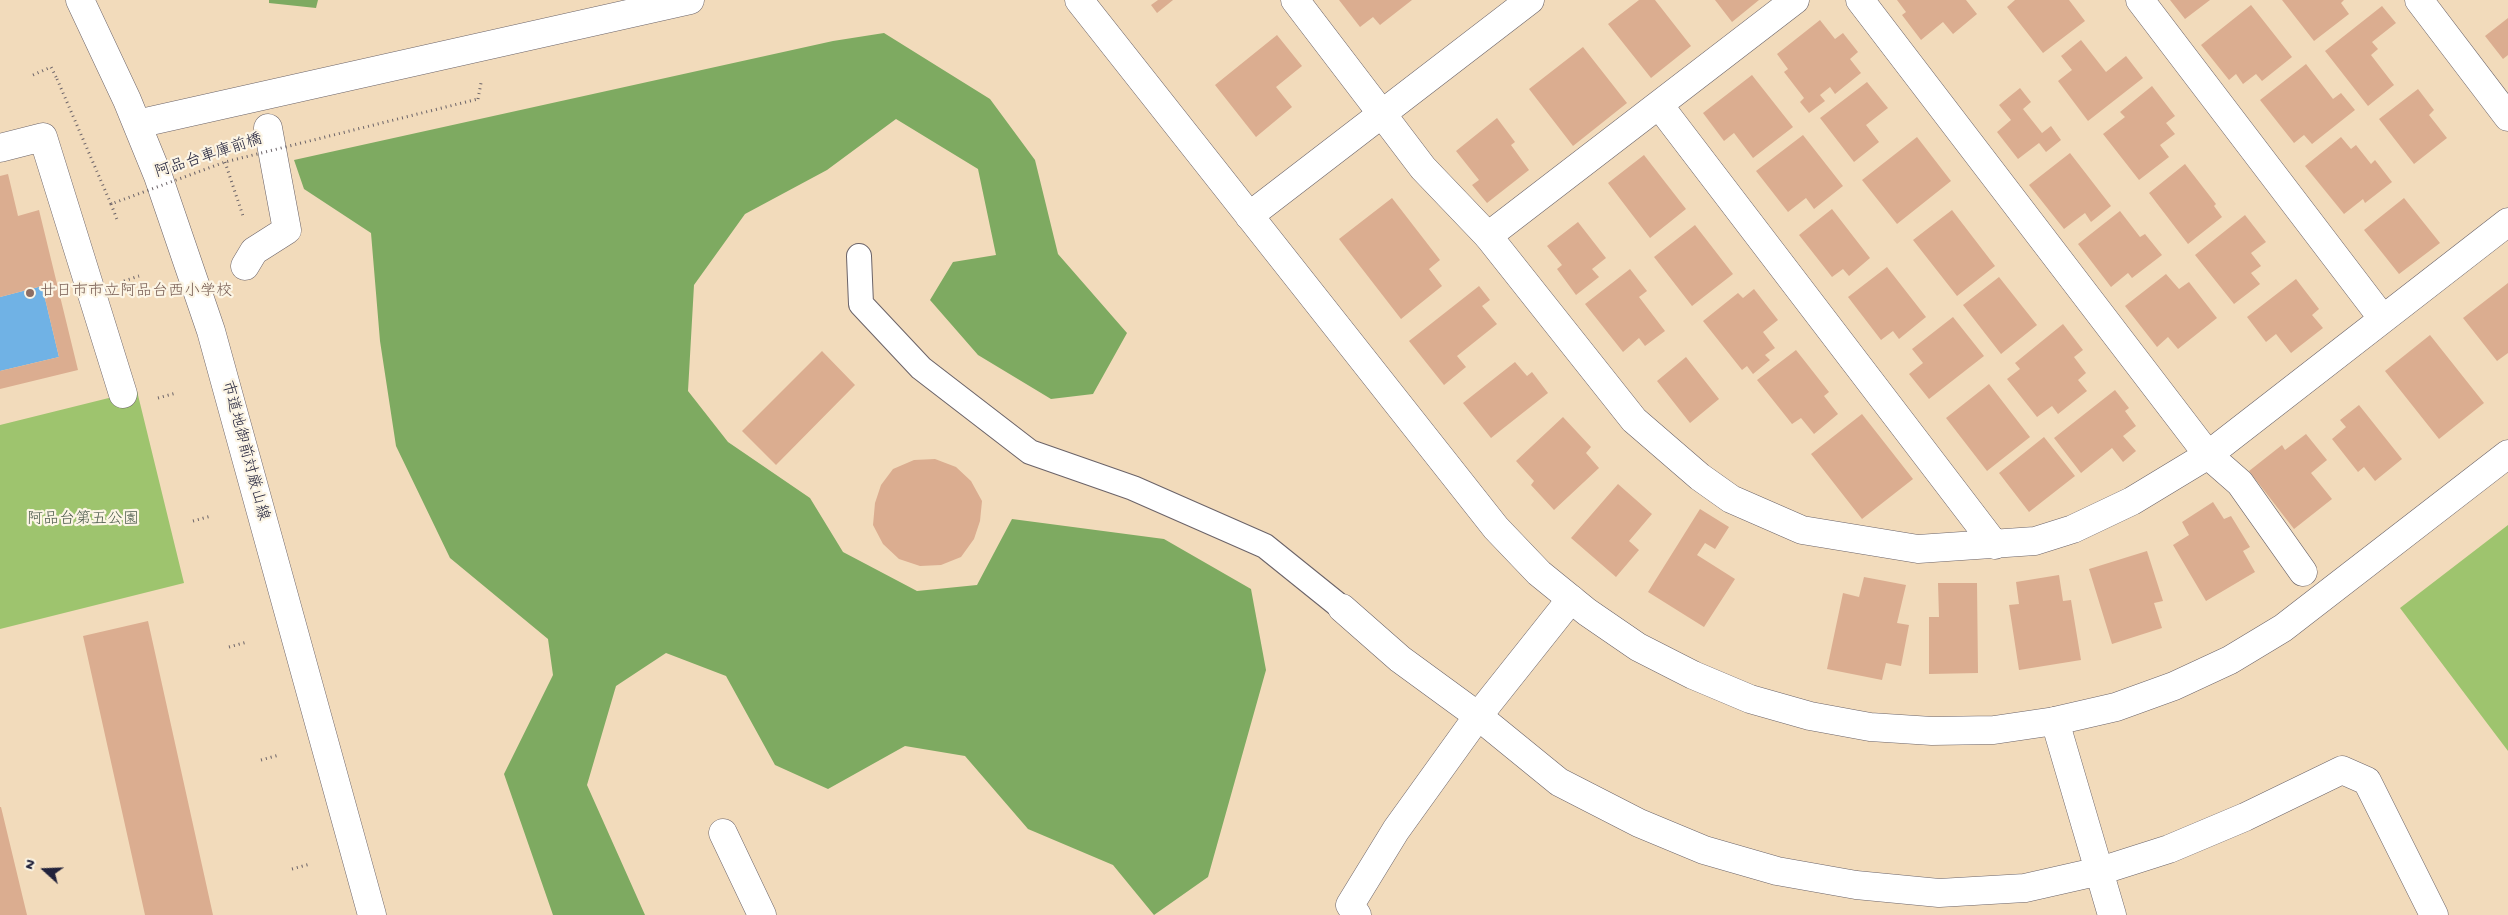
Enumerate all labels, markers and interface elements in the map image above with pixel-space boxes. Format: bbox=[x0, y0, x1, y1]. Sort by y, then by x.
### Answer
street label: 阿品台車庫前橋 bbox=[153, 131, 265, 183]
place label: 廿日市市立阿品台西小学校 bbox=[40, 283, 232, 303]
marker: 廿日市市立阿品台西小学校 bbox=[24, 287, 36, 299]
street label: 市道地御前対厳山線 bbox=[216, 379, 272, 523]
park label: 阿品台第五公園 bbox=[27, 511, 139, 531]
north arrow bbox=[20, 845, 70, 895]
text: N bbox=[21, 858, 40, 872]

